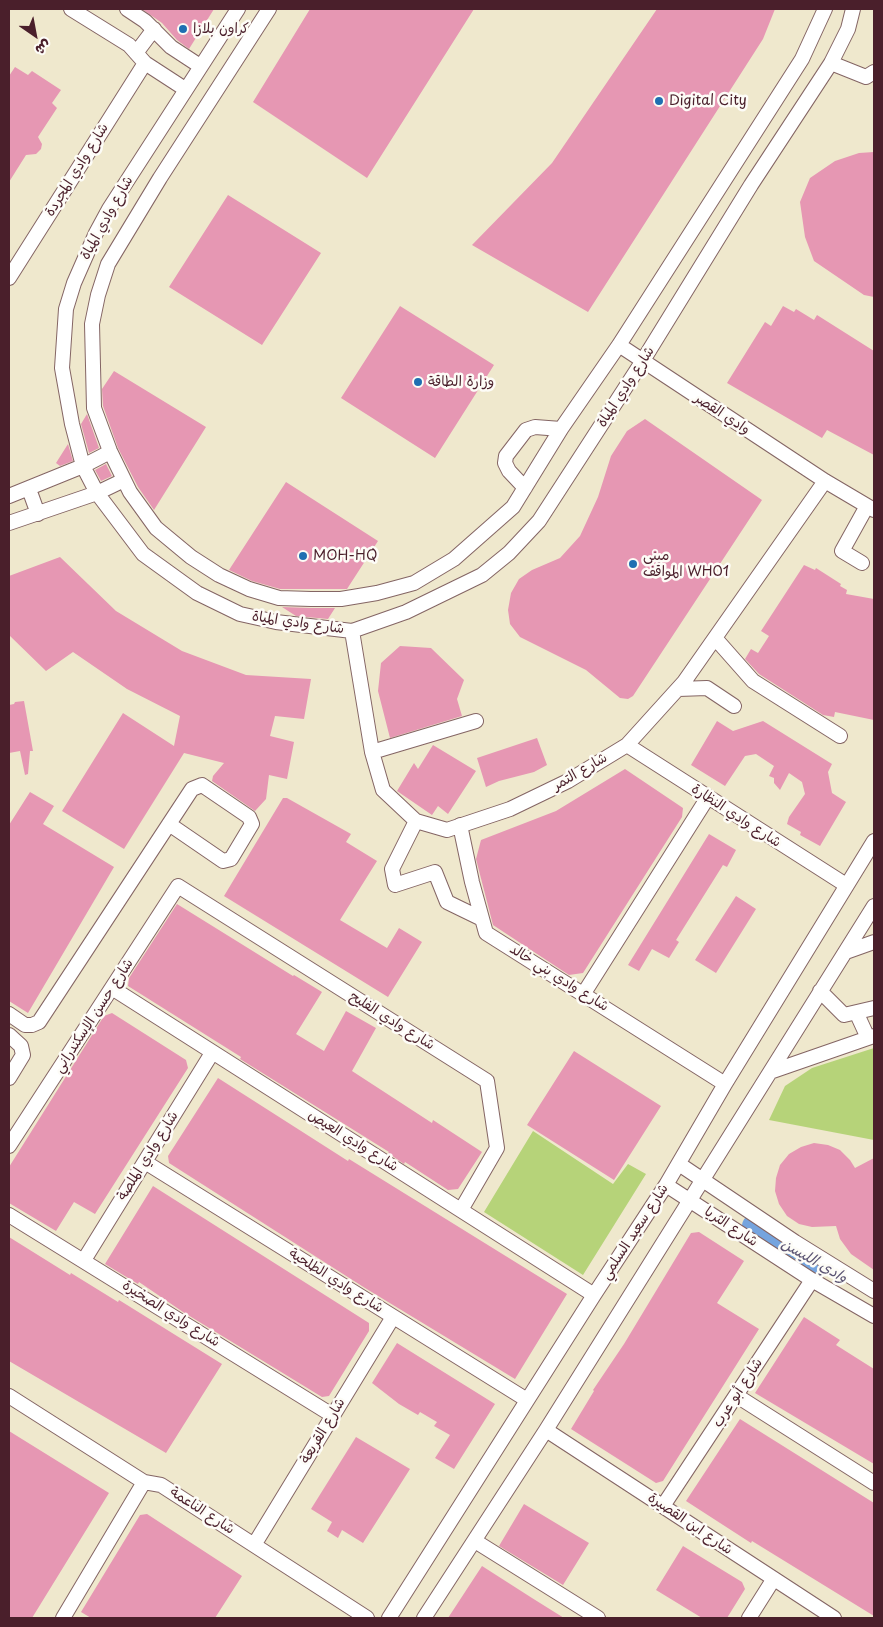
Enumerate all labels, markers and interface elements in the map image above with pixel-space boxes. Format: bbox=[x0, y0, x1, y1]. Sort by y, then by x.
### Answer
north arrow bbox=[10, 10, 60, 60]
place label: كراون بلازا bbox=[193, 21, 249, 37]
marker: كراون بلازا bbox=[177, 23, 189, 35]
text: ش bbox=[31, 35, 56, 61]
place label: Digital City bbox=[669, 93, 747, 109]
marker: Digital City bbox=[653, 95, 665, 107]
street label: شارع وادي المجردة bbox=[42, 120, 112, 220]
street label: شارع وادي المياة bbox=[77, 173, 137, 263]
street label: شارع وادي المياة bbox=[594, 343, 658, 431]
place label: وزارة الطاقة bbox=[428, 374, 494, 390]
marker: وزارة الطاقة bbox=[412, 376, 424, 388]
street label: وادي القصر bbox=[691, 390, 753, 438]
place label: MOH-HQ bbox=[313, 548, 377, 564]
place label: مبنى المواقف WH01 bbox=[643, 548, 729, 580]
marker: MOH-HQ bbox=[297, 550, 309, 562]
marker: مبنى المواقف WH01 bbox=[627, 558, 639, 570]
street label: شارع وادي المياة bbox=[251, 608, 345, 638]
street label: شارع التمر bbox=[550, 750, 610, 794]
street label: شارع وادي النظارة bbox=[688, 781, 784, 851]
street label: شارع وادي بني خالد bbox=[506, 941, 612, 1015]
street label: شارع حسن الإسكندراني bbox=[51, 956, 137, 1076]
street label: شارع وادي الفليح bbox=[346, 988, 438, 1054]
street label: شارع وادي العيص bbox=[305, 1106, 401, 1176]
street label: شارع وادي الملصة bbox=[114, 1108, 182, 1204]
street label: شارع سعيد السلمي bbox=[598, 1181, 672, 1283]
street label: شارع الثريا bbox=[701, 1204, 761, 1250]
water label: وادي الليسن bbox=[778, 1235, 850, 1287]
street label: شارع وادي الطلحية bbox=[286, 1245, 386, 1317]
street label: شارع وادي الصخيرة bbox=[119, 1277, 223, 1351]
street label: شارع أبو عرب bbox=[709, 1355, 767, 1431]
street label: شارع القريعة bbox=[297, 1395, 349, 1467]
street label: شارع الناعمة bbox=[166, 1484, 238, 1538]
street label: شارع ابن القصيرة bbox=[645, 1490, 735, 1558]

